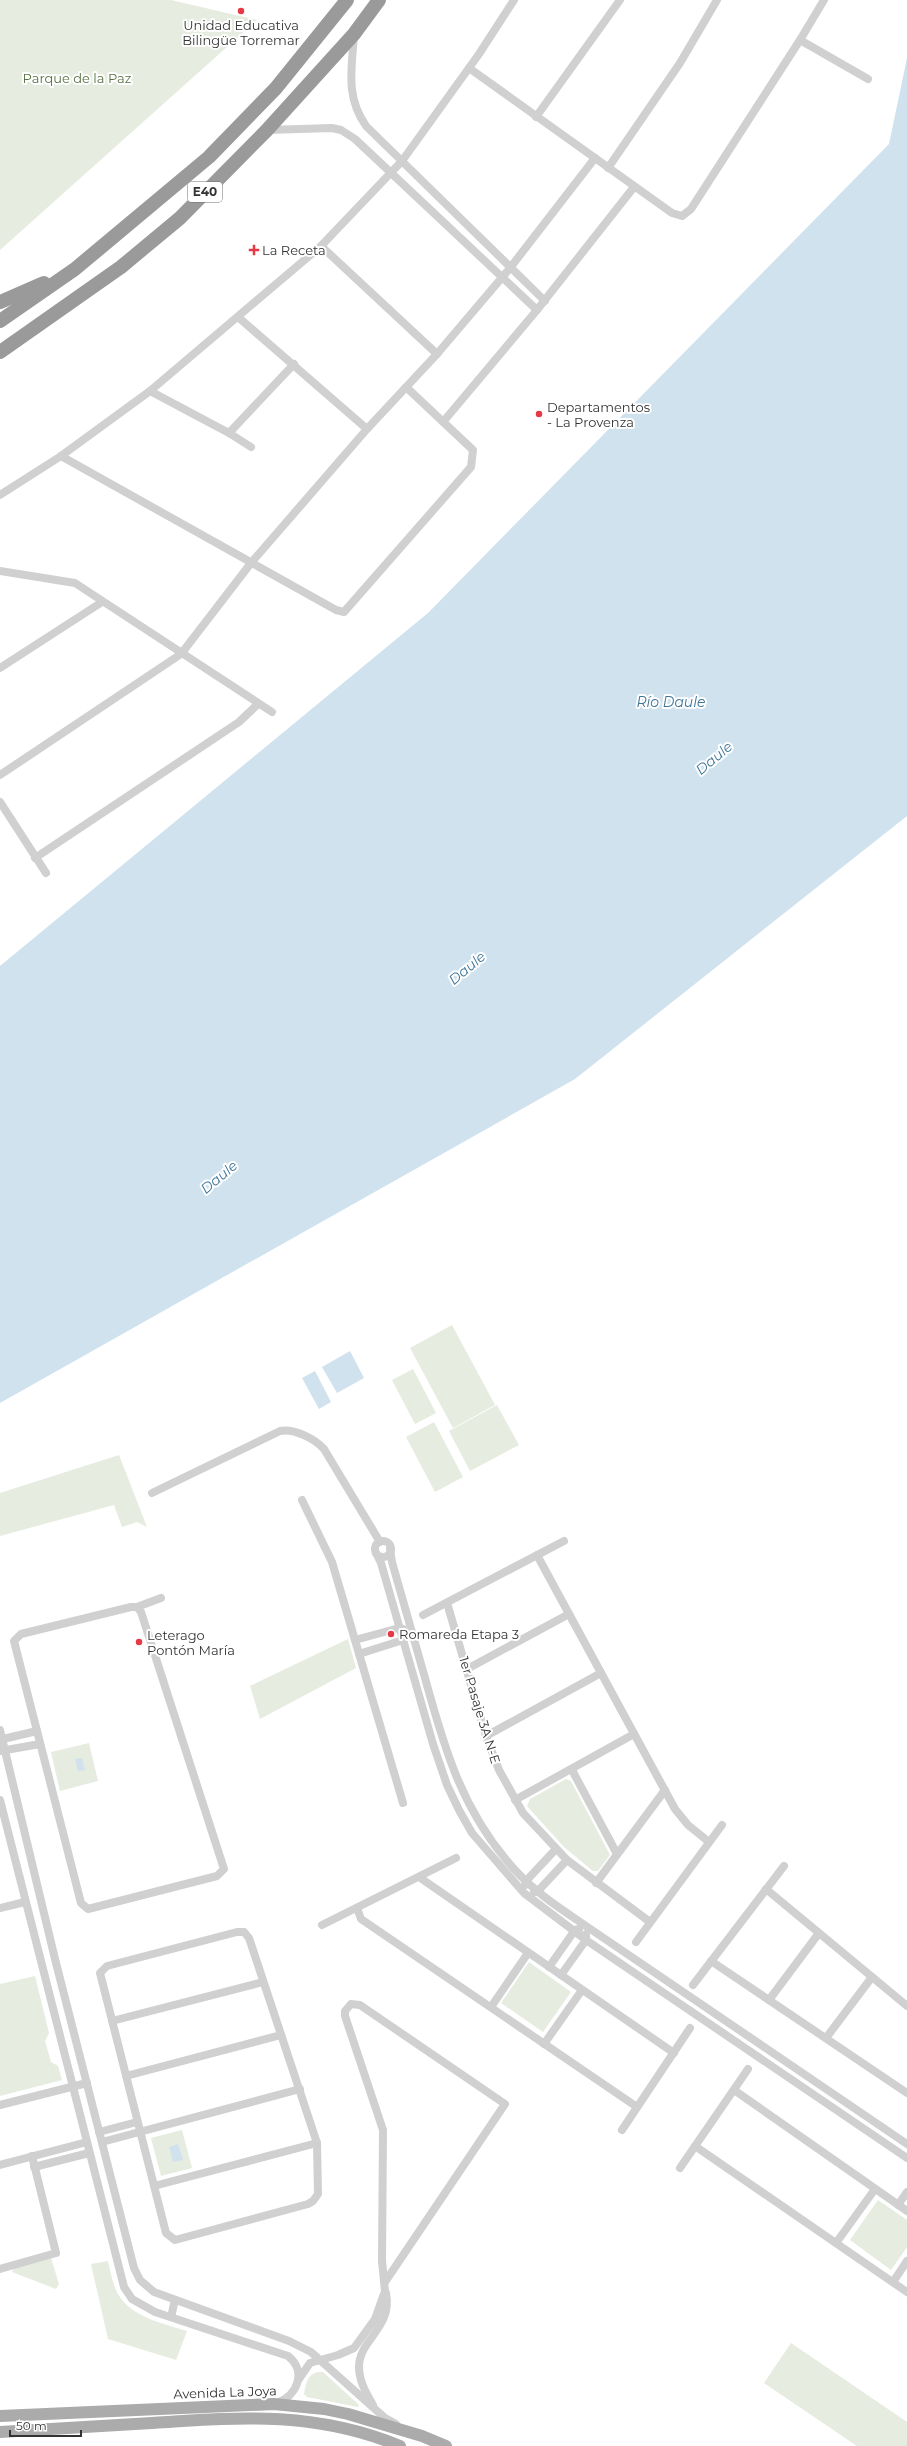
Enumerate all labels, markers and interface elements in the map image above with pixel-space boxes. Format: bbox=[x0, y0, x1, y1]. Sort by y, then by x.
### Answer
marker: Unidad Educativa Bilingüe Torremar bbox=[236, 6, 246, 16]
place label: Unidad Educativa Bilingüe Torremar bbox=[182, 17, 300, 48]
park label: Parque de la Paz bbox=[23, 70, 132, 86]
road number: E40 bbox=[188, 182, 222, 202]
place label: La Receta bbox=[262, 242, 326, 258]
marker: La Receta bbox=[249, 245, 259, 255]
place label: Departamentos - La Provenza bbox=[547, 399, 650, 430]
marker: Departamentos - La Provenza bbox=[534, 409, 544, 419]
water label: Río Daule bbox=[636, 693, 706, 711]
water label: Daule bbox=[692, 737, 736, 779]
water label: Daule bbox=[445, 947, 489, 989]
water label: Daule bbox=[197, 1156, 241, 1198]
place label: Romareda Etapa 3 bbox=[399, 1626, 519, 1642]
place label: Leterago Pontón María bbox=[147, 1627, 235, 1658]
marker: Romareda Etapa 3 bbox=[386, 1629, 396, 1639]
marker: Leterago Pontón María bbox=[134, 1637, 144, 1647]
street label: 1er Pasaje 3A N-E bbox=[456, 1655, 504, 1765]
street label: Avenida La Joya bbox=[173, 2382, 277, 2402]
scale bar bbox=[10, 2412, 81, 2438]
text: 50 m bbox=[16, 2418, 47, 2433]

